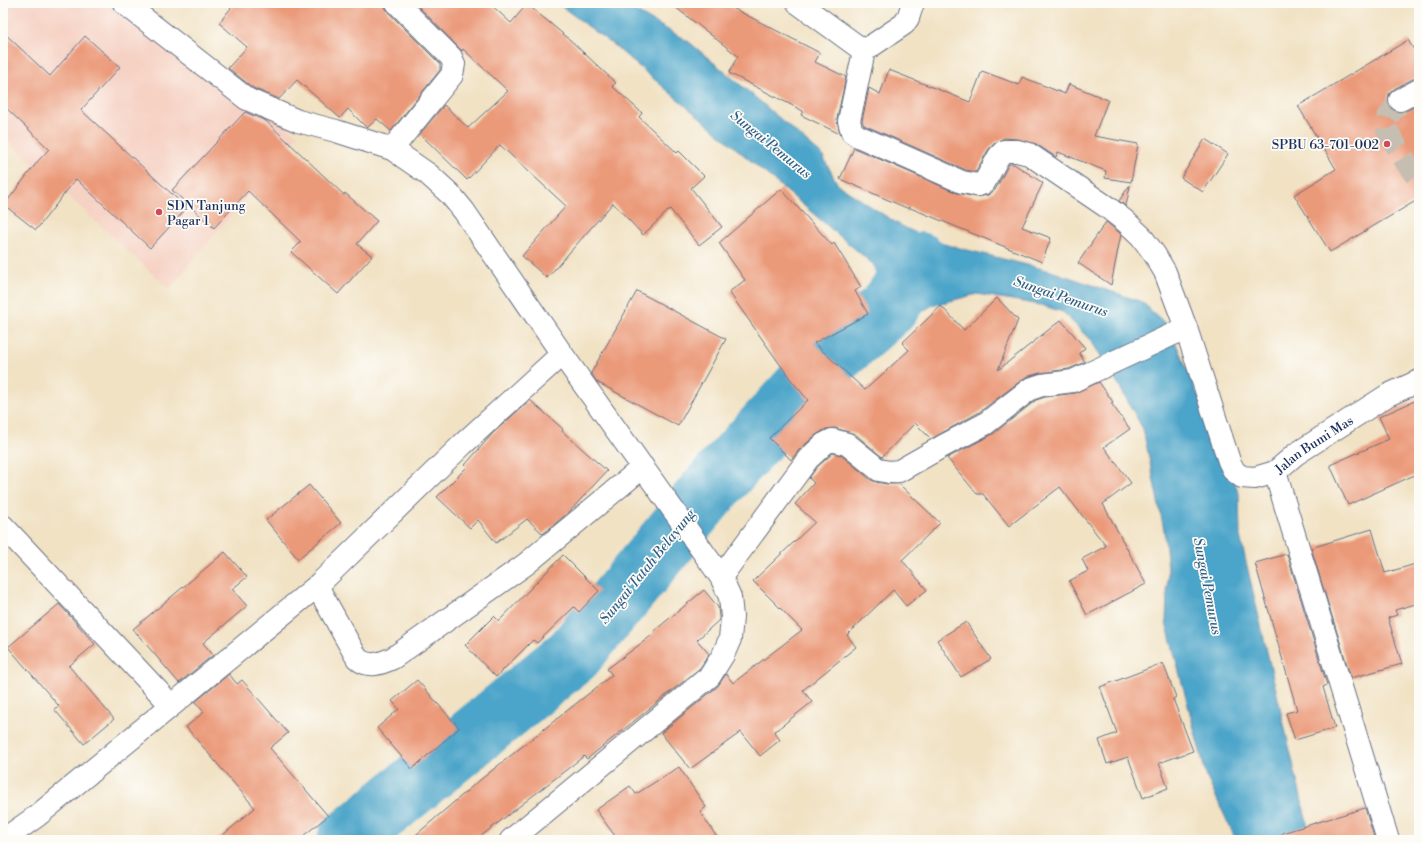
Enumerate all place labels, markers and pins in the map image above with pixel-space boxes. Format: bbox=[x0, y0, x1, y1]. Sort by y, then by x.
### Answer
place label: SPBU 63-701-002 bbox=[1272, 137, 1379, 153]
marker: SPBU 63-701-002 bbox=[1382, 139, 1392, 149]
place label: SDN Tanjung Pagar 1 bbox=[167, 198, 246, 229]
marker: SDN Tanjung Pagar 1 bbox=[154, 207, 164, 217]

